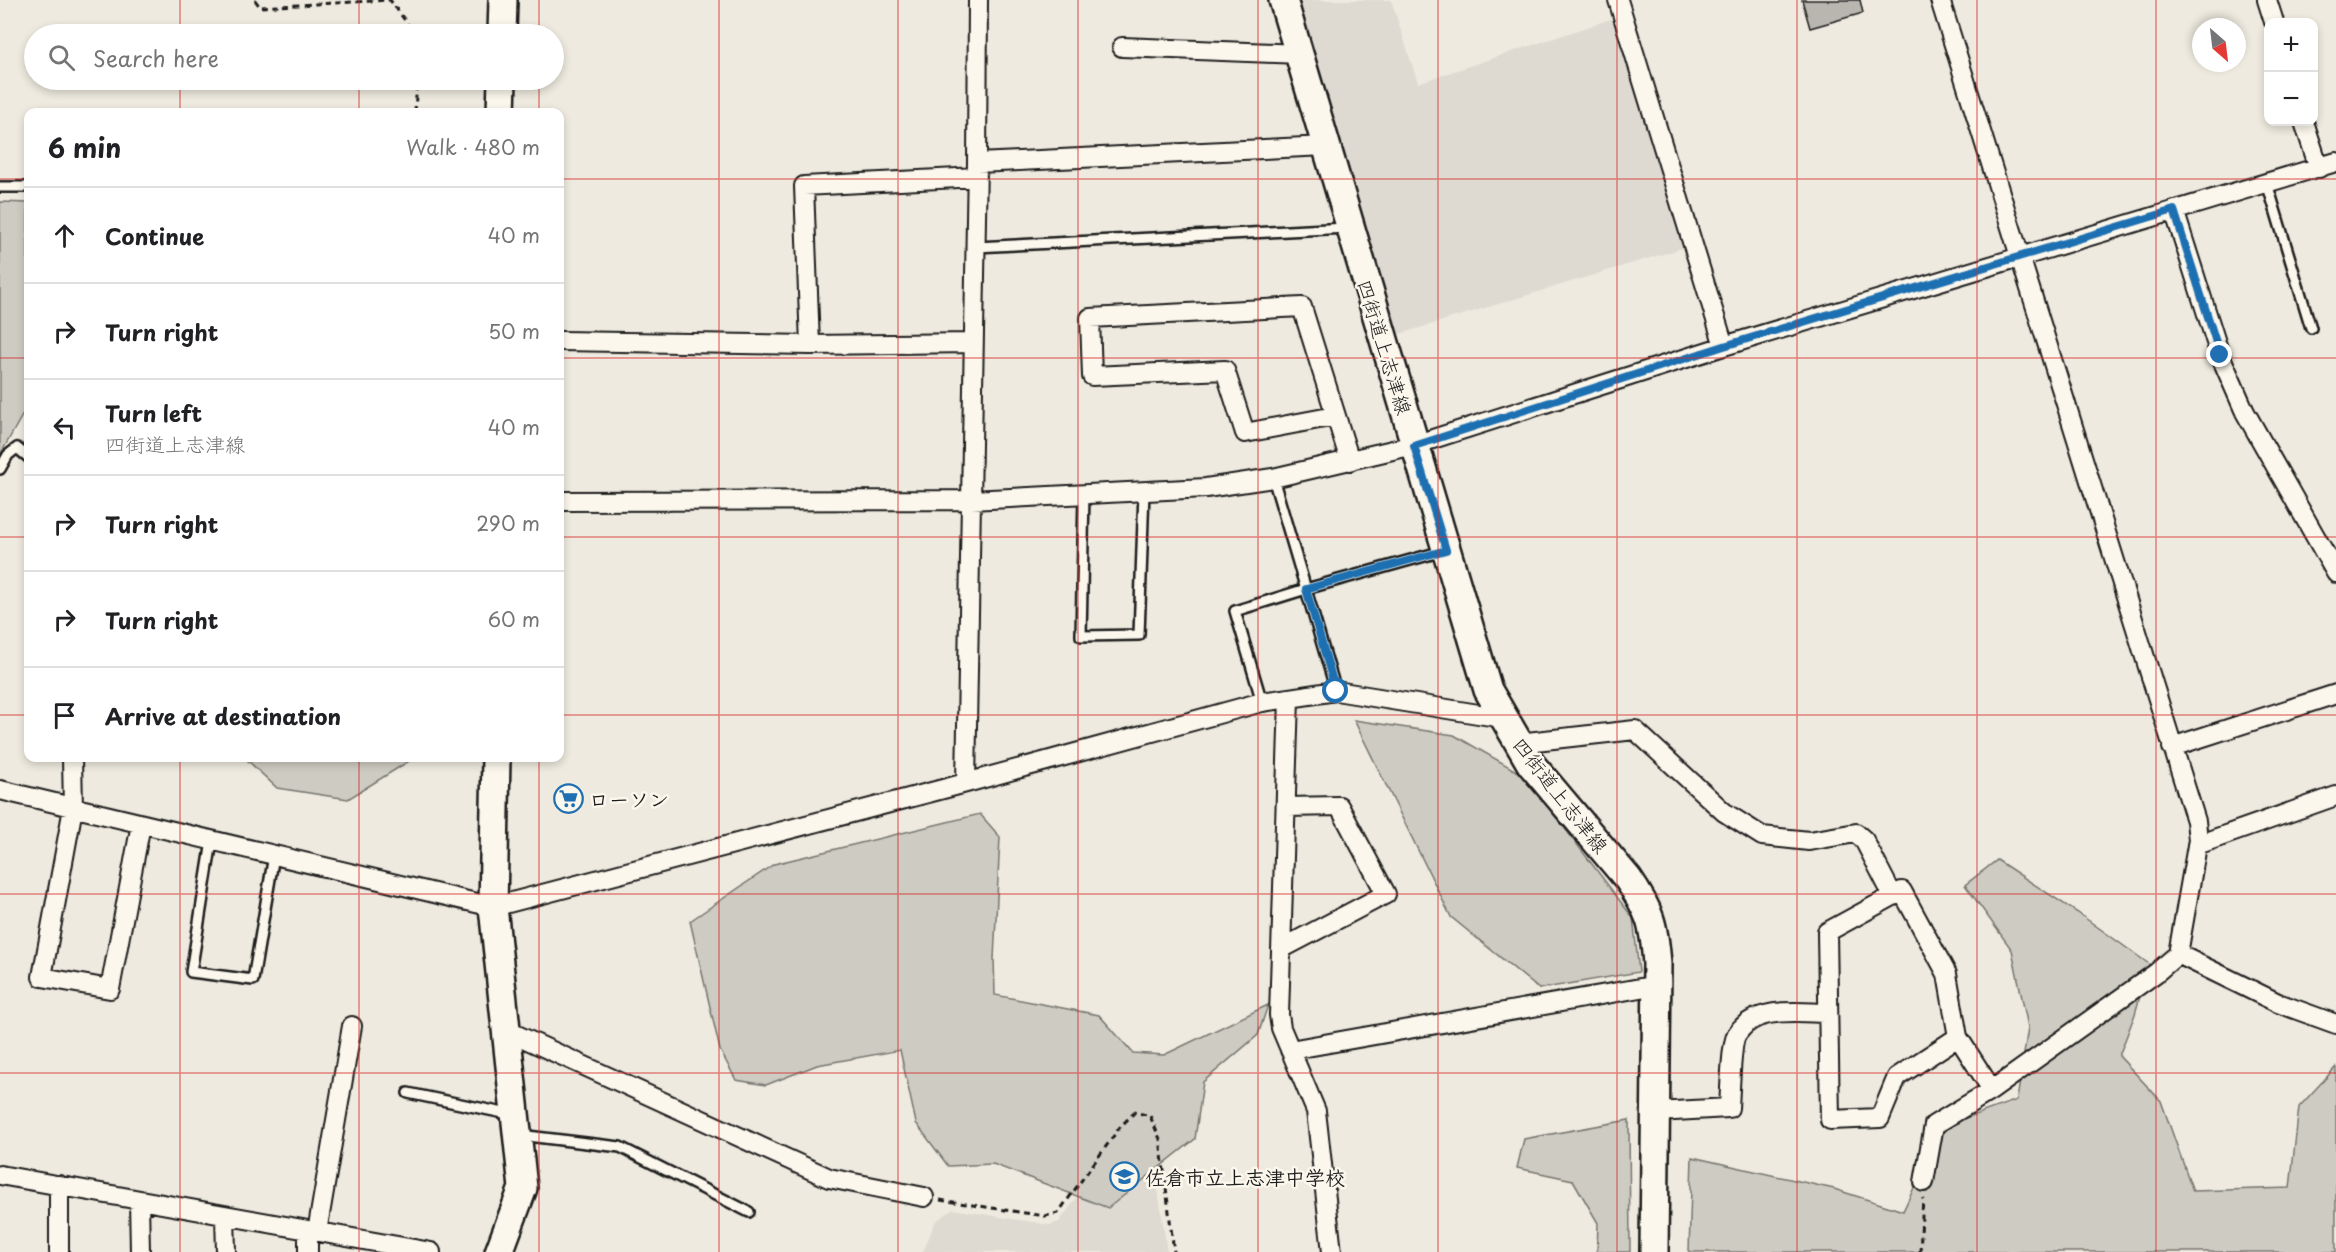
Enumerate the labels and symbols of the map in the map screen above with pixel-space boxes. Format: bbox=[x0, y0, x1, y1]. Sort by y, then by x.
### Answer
north arrow bbox=[2192, 18, 2246, 72]
street label: 四街道上志津線 bbox=[1350, 276, 1420, 418]
route end bbox=[2206, 341, 2232, 367]
route start bbox=[1322, 677, 1348, 703]
street label: 四街道上志津線 bbox=[1506, 731, 1616, 859]
supermarket icon: ローソン bbox=[552, 783, 584, 815]
place label: ローソン bbox=[589, 784, 669, 814]
school or university icon: 佐倉市立上志津中学校 bbox=[1108, 1161, 1140, 1193]
place label: 佐倉市立上志津中学校 bbox=[1145, 1162, 1345, 1192]

